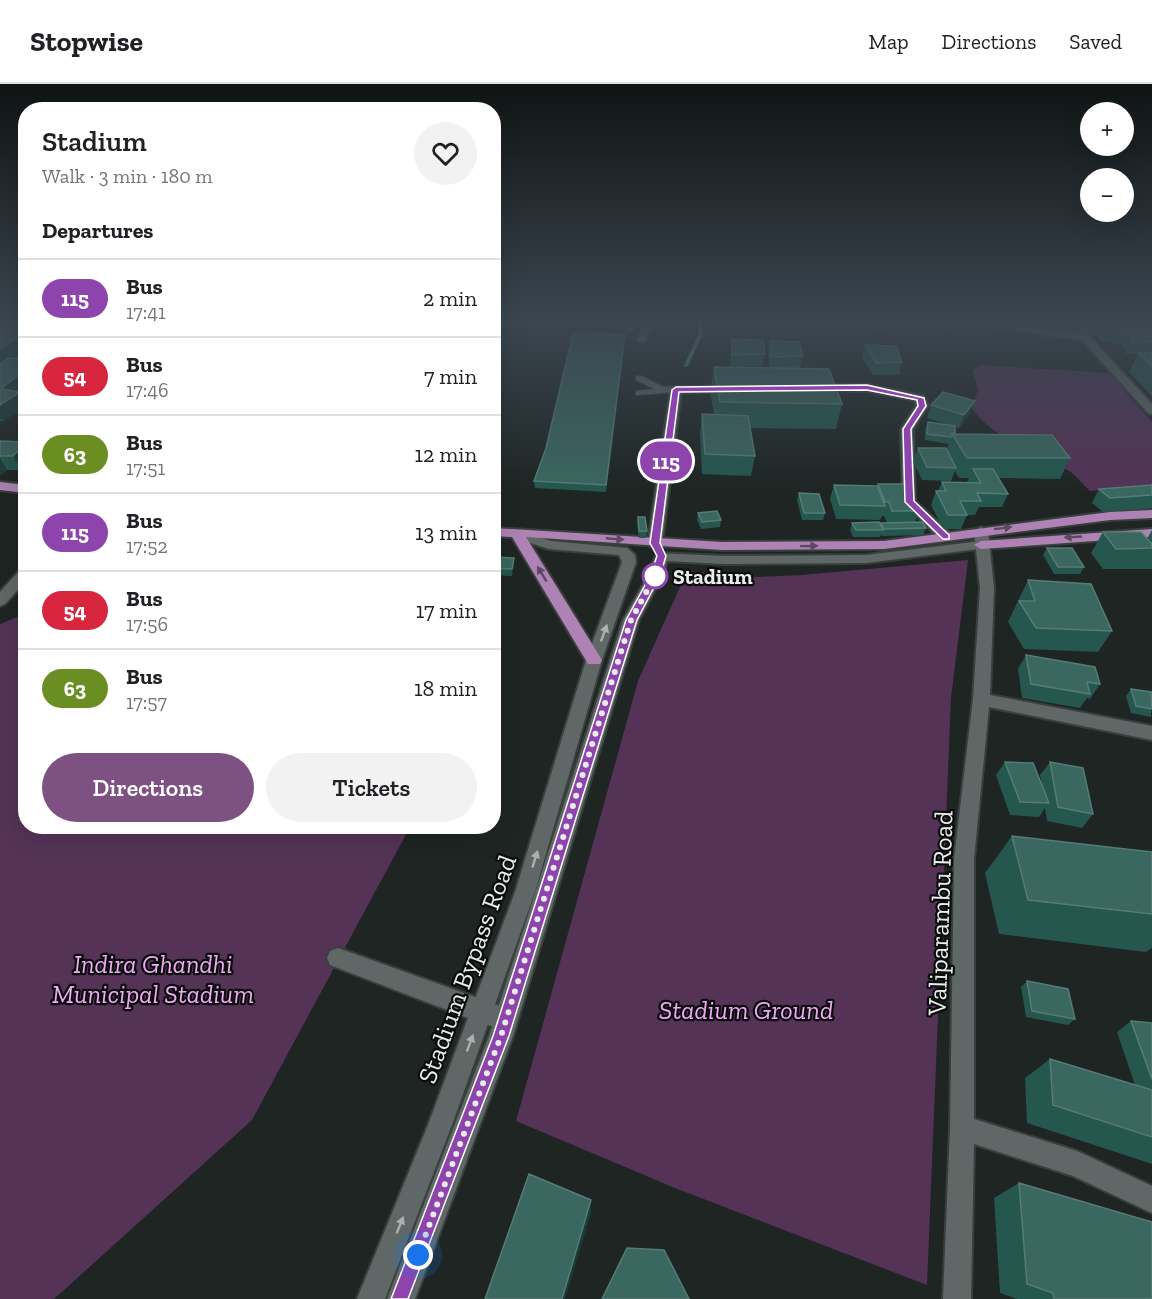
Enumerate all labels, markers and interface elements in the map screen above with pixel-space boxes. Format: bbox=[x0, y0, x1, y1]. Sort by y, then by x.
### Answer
text: Stopwise bbox=[30, 25, 143, 58]
text: Map bbox=[869, 29, 909, 54]
text: Directions bbox=[942, 29, 1036, 54]
text: Saved bbox=[1069, 29, 1122, 54]
map controls bbox=[1080, 102, 1134, 222]
button: + bbox=[1080, 102, 1134, 156]
button: heart bbox=[414, 122, 477, 185]
text: Stadium bbox=[42, 125, 147, 158]
text: Walk · 3 min · 180 m bbox=[42, 164, 213, 188]
button: − bbox=[1080, 168, 1134, 222]
text: Departures bbox=[42, 217, 153, 244]
text: Bus bbox=[126, 273, 163, 300]
text: 2 min bbox=[423, 285, 477, 312]
text: 115 bbox=[61, 286, 89, 311]
text: 17:41 bbox=[126, 300, 166, 324]
text: Bus bbox=[126, 351, 163, 378]
text: 7 min bbox=[424, 363, 477, 390]
text: 54 bbox=[64, 364, 86, 389]
text: 17:46 bbox=[126, 378, 169, 402]
text: Bus bbox=[126, 429, 163, 456]
text: 12 min bbox=[414, 441, 477, 468]
text: 63 bbox=[64, 442, 86, 467]
line badge: 115 bbox=[632, 442, 700, 481]
text: 115 bbox=[652, 449, 680, 474]
text: 17:51 bbox=[126, 456, 165, 480]
text: Bus bbox=[126, 507, 163, 534]
text: 13 min bbox=[415, 519, 477, 546]
text: 115 bbox=[61, 520, 89, 545]
one-way arrow bbox=[994, 523, 1013, 533]
one-way arrow bbox=[1063, 532, 1082, 541]
text: 17:52 bbox=[126, 534, 168, 558]
one-way arrow bbox=[605, 534, 624, 543]
one-way arrow bbox=[800, 541, 819, 551]
marker: Stadium bbox=[642, 563, 668, 589]
place label: Stadium bbox=[673, 564, 753, 589]
one-way arrow bbox=[536, 566, 547, 582]
text: Bus bbox=[126, 585, 163, 612]
text: 17 min bbox=[416, 597, 477, 624]
text: 54 bbox=[64, 598, 86, 623]
text: 17:56 bbox=[126, 612, 168, 636]
one-way arrow bbox=[600, 623, 610, 641]
text: Bus bbox=[126, 663, 163, 690]
text: 18 min bbox=[414, 675, 477, 702]
text: 63 bbox=[64, 676, 86, 701]
text: 17:57 bbox=[126, 690, 167, 714]
button: Directions bbox=[42, 753, 254, 822]
button: Tickets bbox=[266, 753, 477, 822]
street label: Valiparambu Road bbox=[920, 810, 960, 1017]
street label: Stadium Bypass Road bbox=[411, 850, 523, 1088]
one-way arrow bbox=[531, 850, 540, 868]
park label: Indira Ghandhi Municipal Stadium bbox=[52, 948, 254, 1010]
park label: Stadium Ground bbox=[659, 994, 833, 1026]
one-way arrow bbox=[466, 1034, 475, 1052]
one-way arrow bbox=[396, 1216, 405, 1234]
your location bbox=[403, 1240, 433, 1270]

